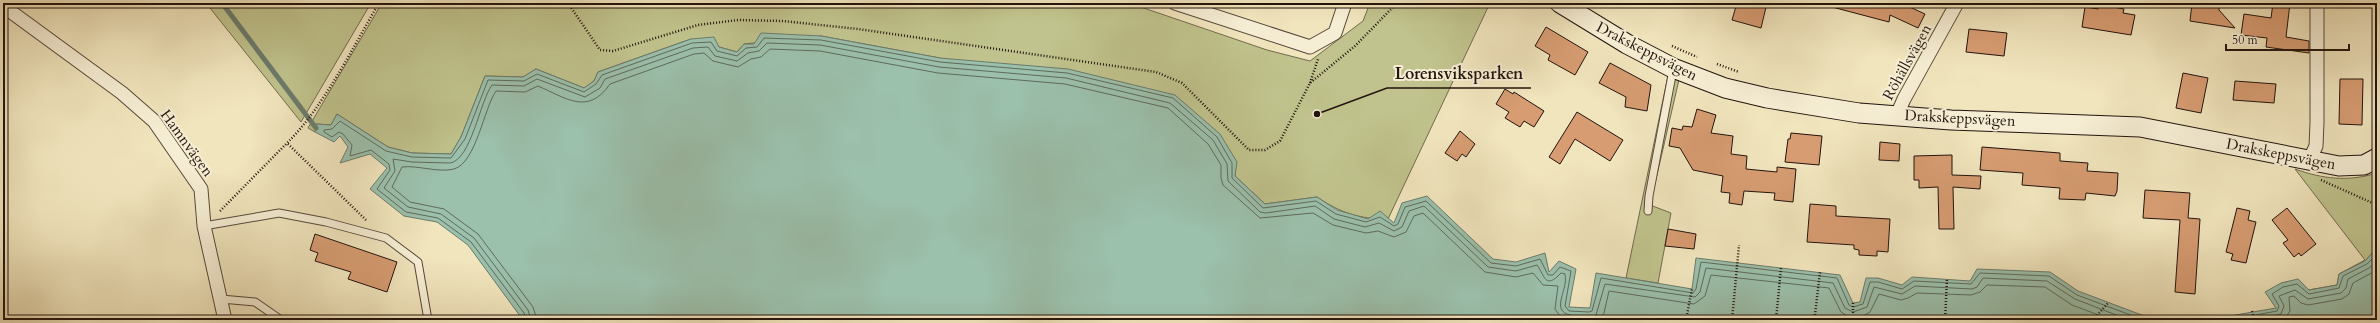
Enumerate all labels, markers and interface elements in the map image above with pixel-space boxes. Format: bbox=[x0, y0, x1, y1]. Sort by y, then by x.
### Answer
street label: Drakskeppsvägen bbox=[1593, 17, 1701, 85]
street label: Röhällsvägen bbox=[1878, 20, 1936, 104]
scale bar bbox=[2226, 26, 2349, 52]
text: 50 m bbox=[2232, 32, 2259, 48]
callout: Lorensviksparken bbox=[1387, 60, 1531, 88]
text: Lorensviksparken bbox=[1395, 63, 1524, 85]
street label: Drakskeppsvägen bbox=[1904, 105, 2016, 131]
street label: Hamnvägen bbox=[156, 106, 218, 181]
street label: Drakskeppsvägen bbox=[2225, 134, 2338, 174]

